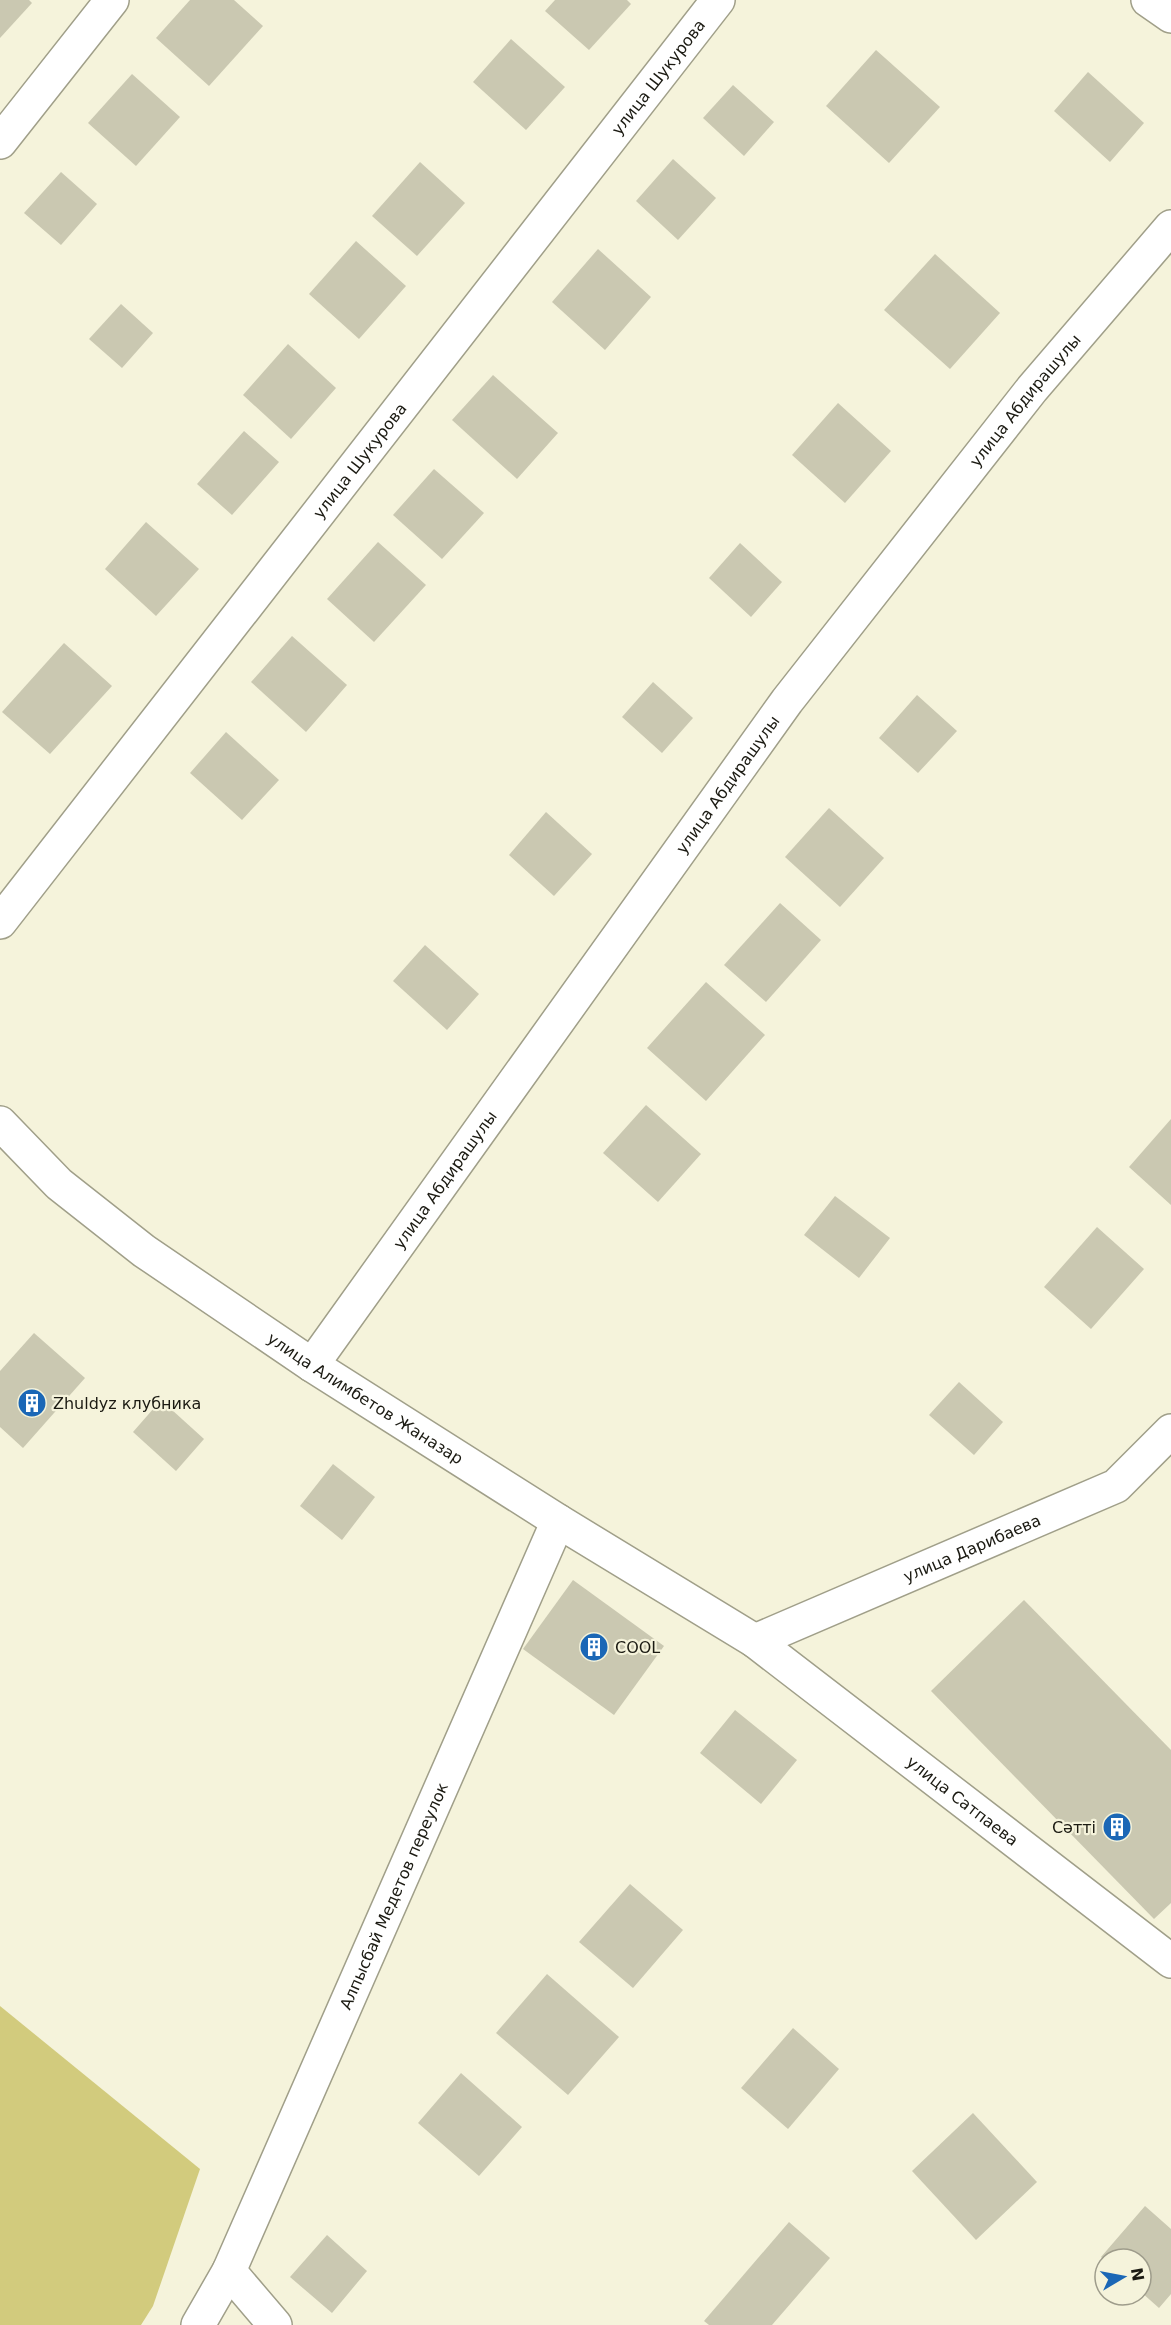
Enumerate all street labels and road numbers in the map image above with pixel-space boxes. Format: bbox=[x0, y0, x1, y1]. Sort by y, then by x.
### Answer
street label: улица Шукурова bbox=[607, 16, 709, 138]
street label: улица Абдирашулы bbox=[965, 330, 1084, 470]
street label: улица Шукурова bbox=[309, 399, 410, 522]
street label: улица Абдирашулы bbox=[672, 712, 783, 857]
street label: улица Абдирашулы bbox=[389, 1107, 500, 1252]
street label: улица Алимбетов Жаназар bbox=[264, 1328, 467, 1468]
street label: улица Дарибаева bbox=[900, 1510, 1043, 1586]
street label: улица Сатпаева bbox=[903, 1752, 1022, 1850]
street label: Алпысбай Медетов переулок bbox=[335, 1779, 452, 2012]

